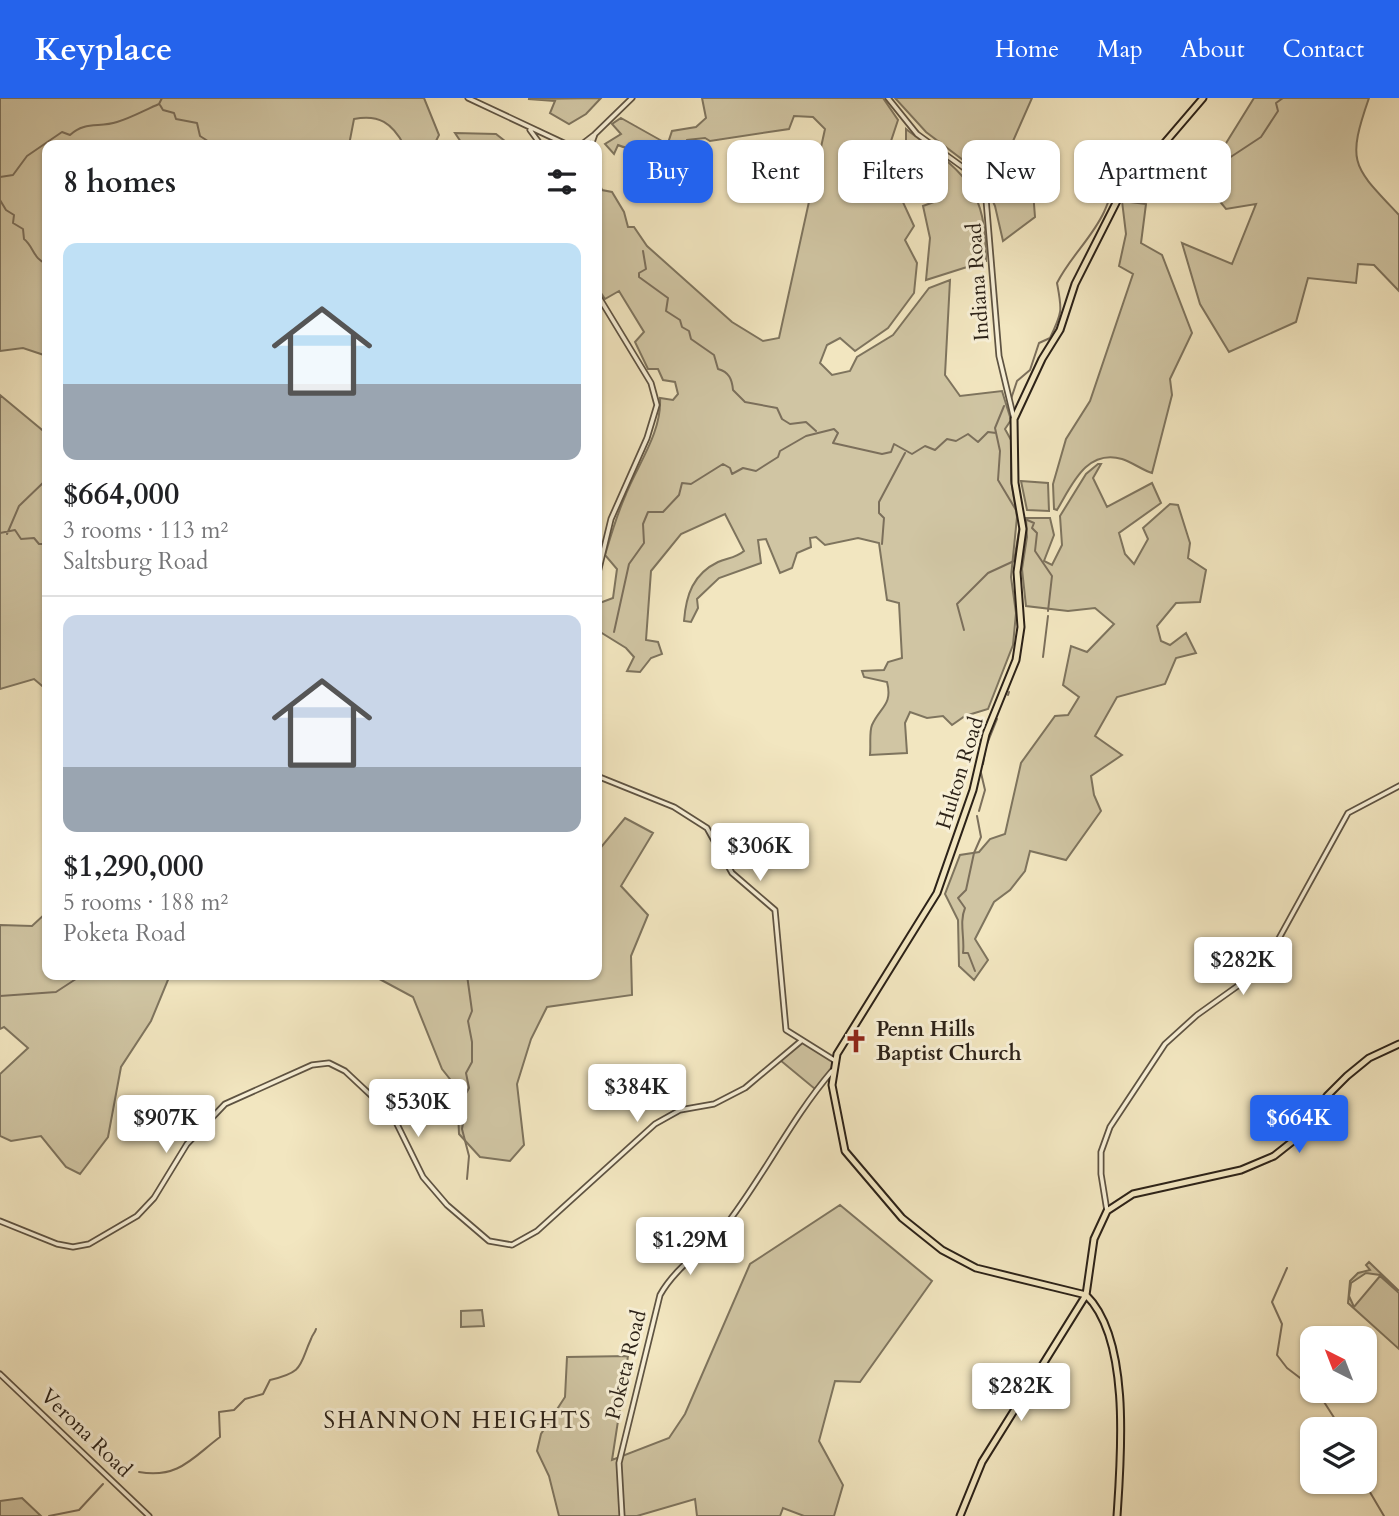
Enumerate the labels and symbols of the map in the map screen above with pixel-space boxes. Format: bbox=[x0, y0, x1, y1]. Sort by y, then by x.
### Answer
street label: Indiana Road bbox=[959, 222, 997, 342]
street label: Hulton Road bbox=[929, 713, 991, 833]
pin: $306K bbox=[711, 824, 809, 883]
pin: $282K bbox=[1194, 937, 1292, 997]
place label: Penn Hills Baptist Church bbox=[876, 1015, 1021, 1068]
church icon: Penn Hills Baptist Church bbox=[842, 1027, 870, 1055]
pin: $384K bbox=[588, 1065, 686, 1124]
pin: $530K bbox=[369, 1080, 467, 1139]
pin: $907K bbox=[117, 1096, 215, 1155]
pin: $664K bbox=[1250, 1096, 1348, 1155]
pin: $1.29M bbox=[633, 1218, 747, 1277]
street label: Poketa Road bbox=[598, 1307, 654, 1423]
north arrow bbox=[1300, 1326, 1377, 1404]
pin: $282K bbox=[972, 1364, 1070, 1423]
street label: Verona Road bbox=[34, 1382, 138, 1484]
district label: SHANNON HEIGHTS bbox=[323, 1405, 593, 1436]

